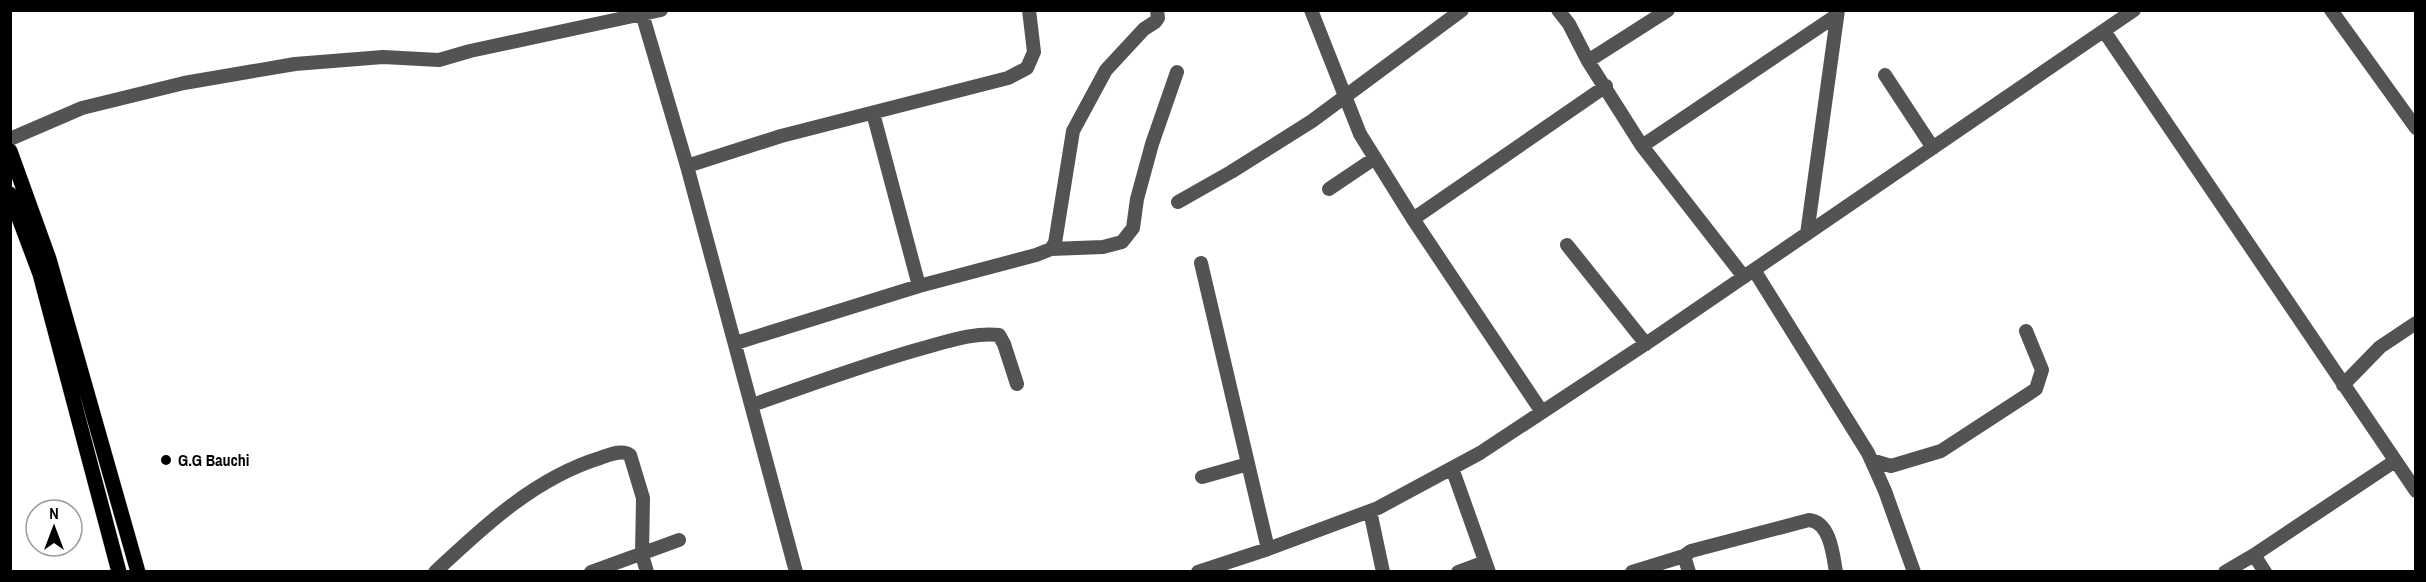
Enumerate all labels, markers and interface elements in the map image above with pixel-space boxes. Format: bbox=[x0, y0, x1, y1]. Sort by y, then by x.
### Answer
place label: G.G Bauchi bbox=[178, 449, 249, 471]
marker: G.G Bauchi bbox=[159, 453, 173, 467]
north arrow bbox=[24, 498, 84, 558]
text: N bbox=[49, 502, 59, 524]

